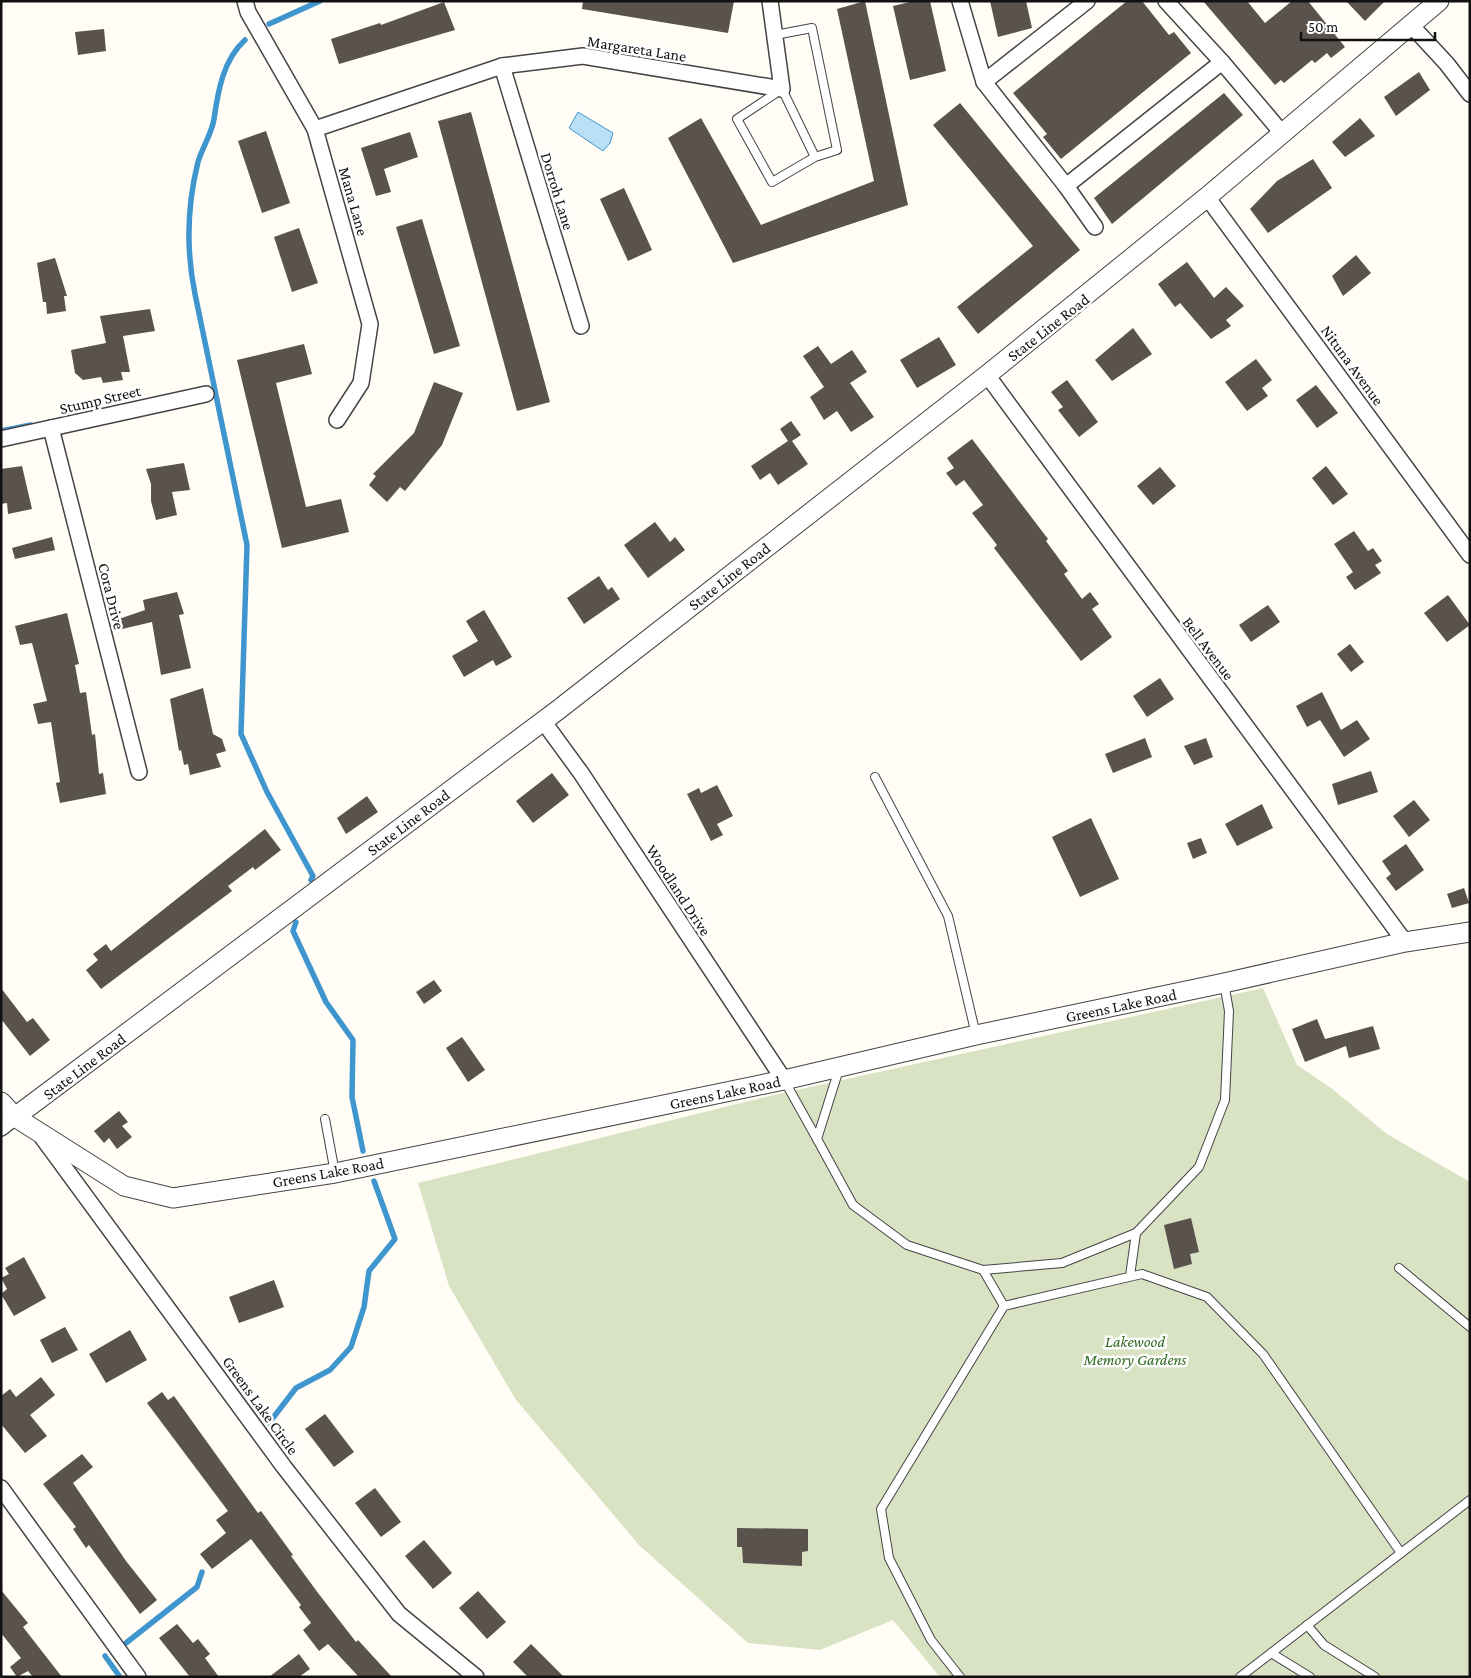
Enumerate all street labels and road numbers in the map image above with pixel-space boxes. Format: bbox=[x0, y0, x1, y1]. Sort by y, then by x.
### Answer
street label: Margareta Lane bbox=[586, 32, 688, 66]
street label: Dorroh Lane bbox=[538, 150, 577, 232]
street label: Mana Lane bbox=[336, 165, 371, 237]
street label: State Line Road bbox=[1004, 290, 1093, 364]
street label: Nituna Avenue bbox=[1318, 322, 1387, 409]
street label: Stump Street bbox=[58, 382, 143, 418]
street label: State Line Road bbox=[685, 539, 774, 613]
street label: Cora Drive bbox=[95, 561, 128, 631]
street label: Bell Avenue bbox=[1179, 614, 1238, 683]
street label: State Line Road bbox=[364, 786, 453, 859]
street label: Woodland Drive bbox=[643, 842, 714, 939]
street label: Greens Lake Road bbox=[1064, 985, 1179, 1026]
street label: State Line Road bbox=[40, 1030, 129, 1103]
street label: Greens Lake Road bbox=[668, 1072, 783, 1113]
street label: Greens Lake Road bbox=[271, 1154, 386, 1191]
street label: Greens Lake Circle bbox=[219, 1353, 302, 1458]

